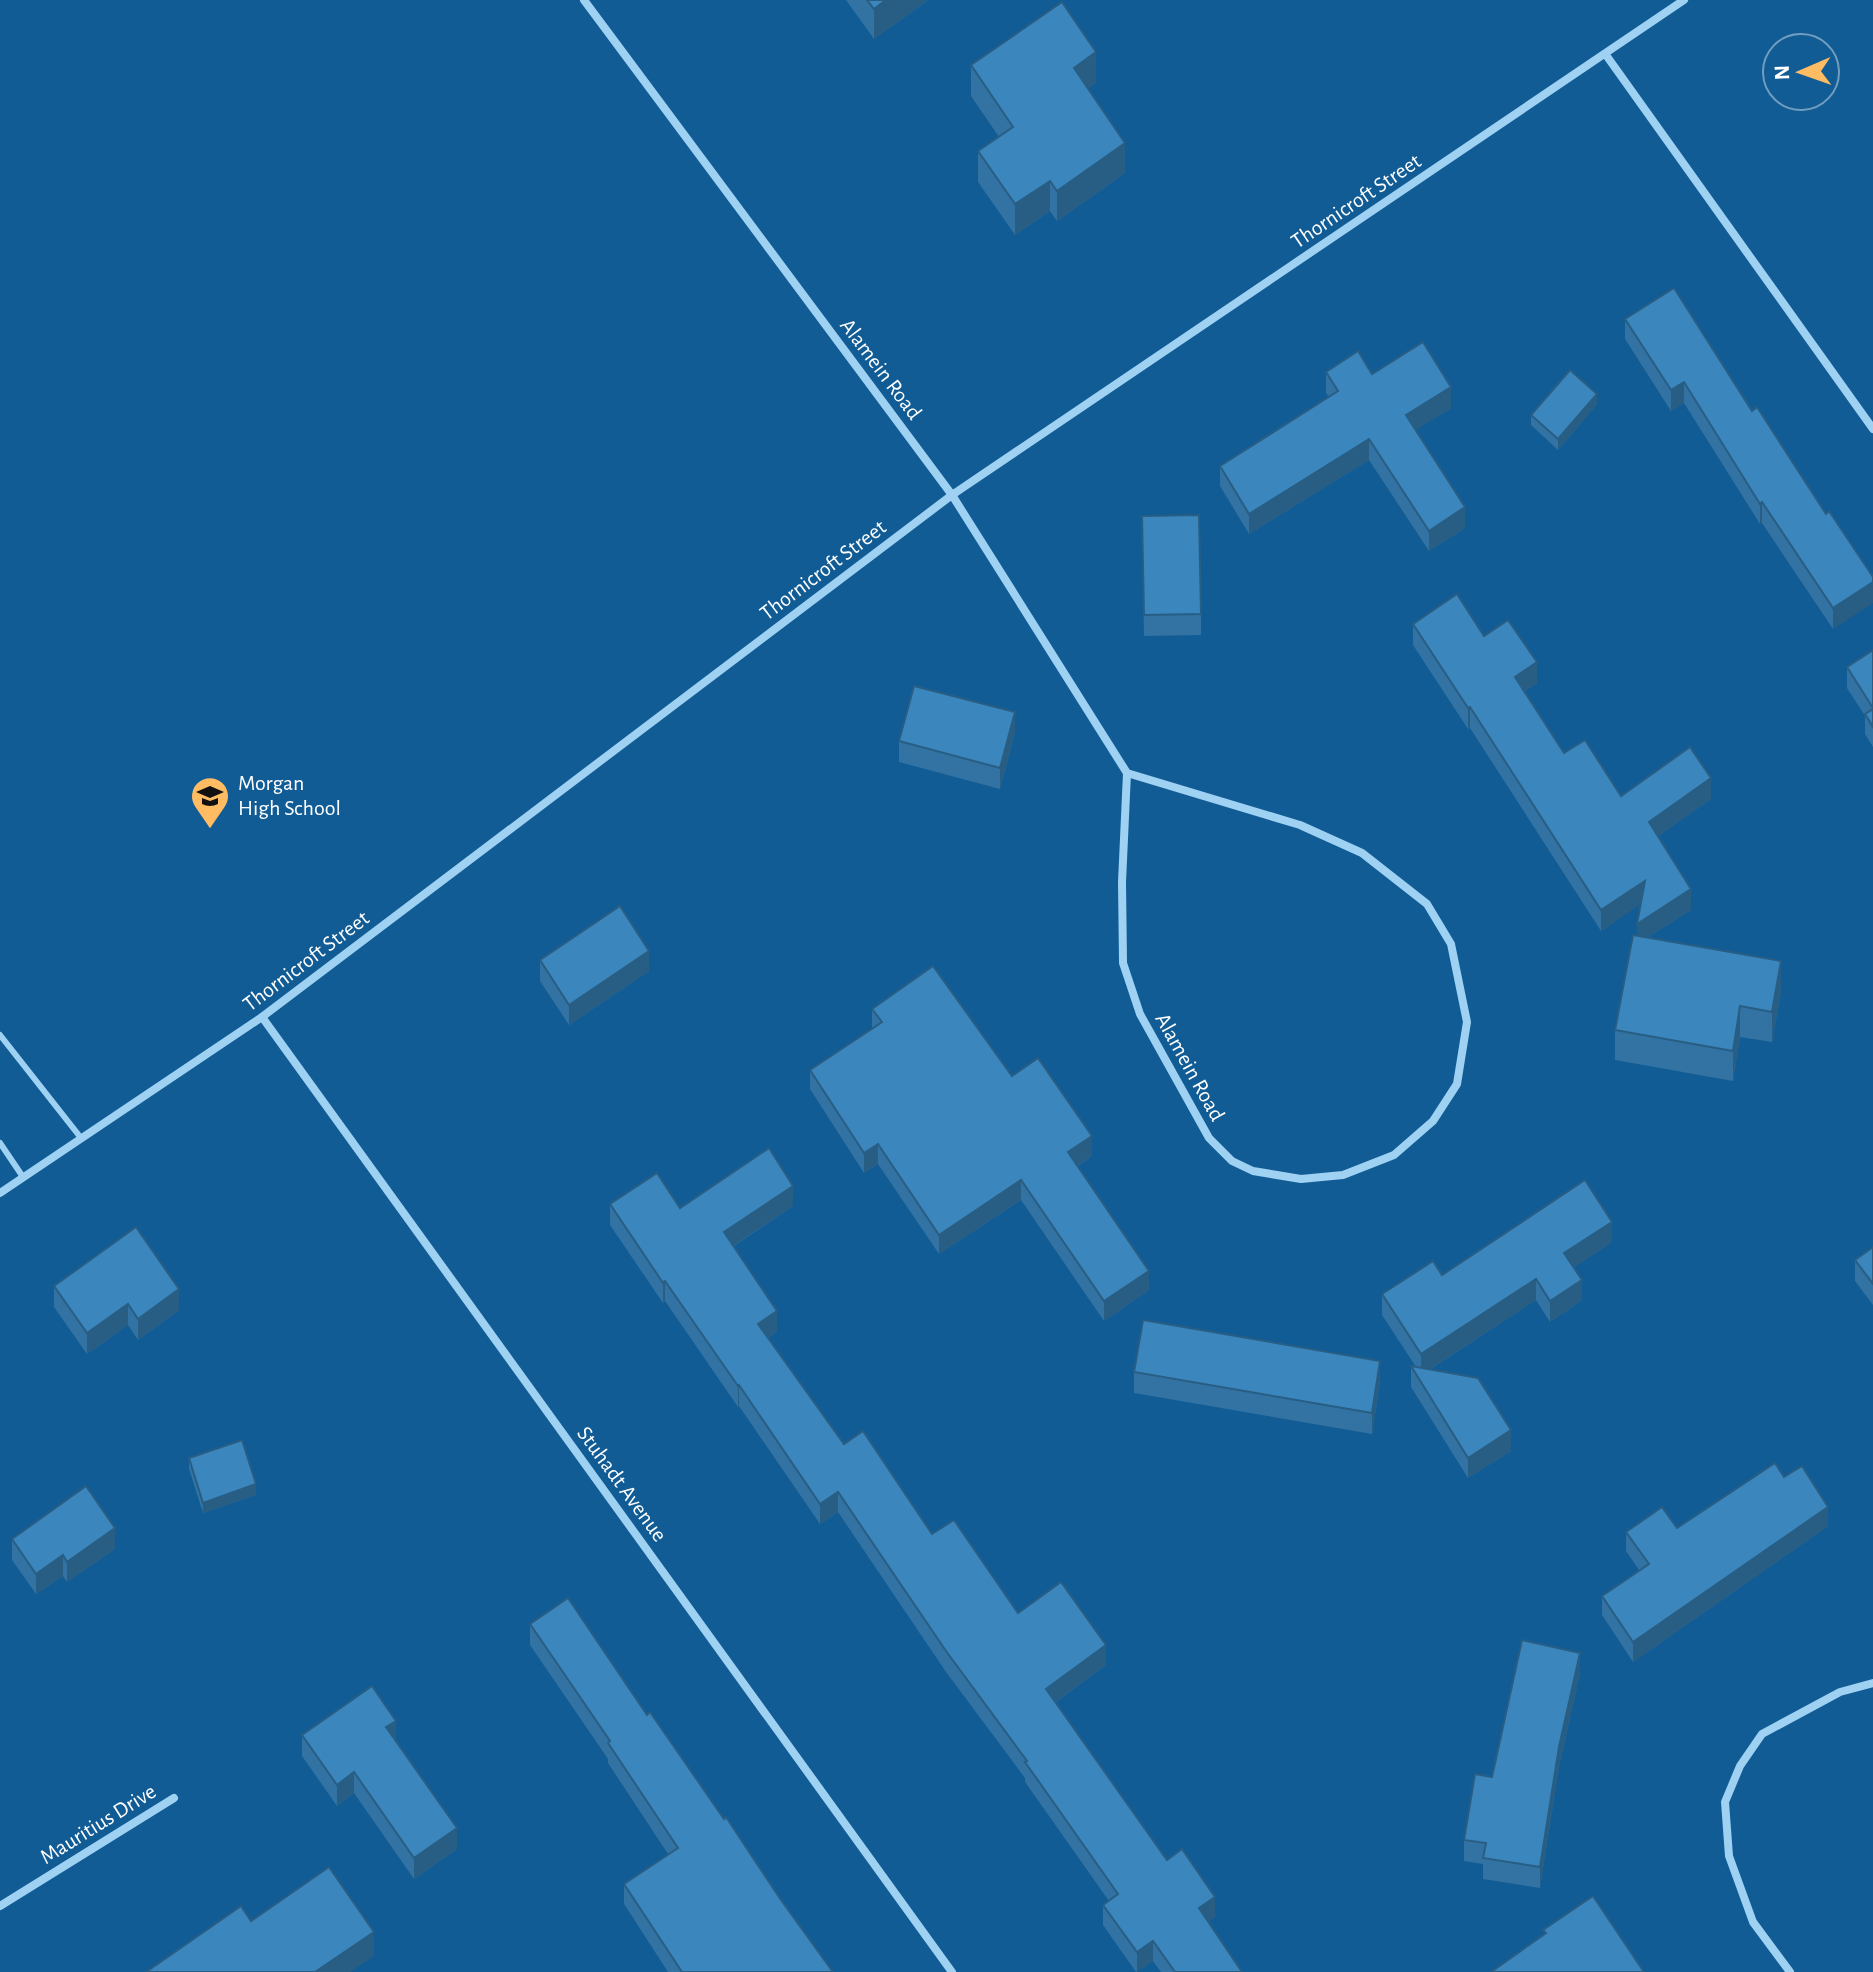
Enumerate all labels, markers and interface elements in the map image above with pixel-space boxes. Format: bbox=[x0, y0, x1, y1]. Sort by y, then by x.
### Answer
north arrow bbox=[1761, 32, 1841, 112]
text: N bbox=[1771, 65, 1793, 81]
street label: Thornicroft Street bbox=[1287, 150, 1425, 252]
street label: Alamein Road bbox=[836, 314, 926, 424]
street label: Thornicroft Street bbox=[756, 516, 890, 624]
place label: Morgan High School bbox=[238, 772, 341, 819]
school or university icon: Morgan High School bbox=[189, 775, 231, 830]
street label: Thornicroft Street bbox=[239, 907, 373, 1015]
street label: Alamein Road bbox=[1151, 1009, 1229, 1125]
street label: Stuhadt Avenue bbox=[573, 1422, 671, 1546]
street label: Mauritius Drive bbox=[36, 1780, 160, 1868]

